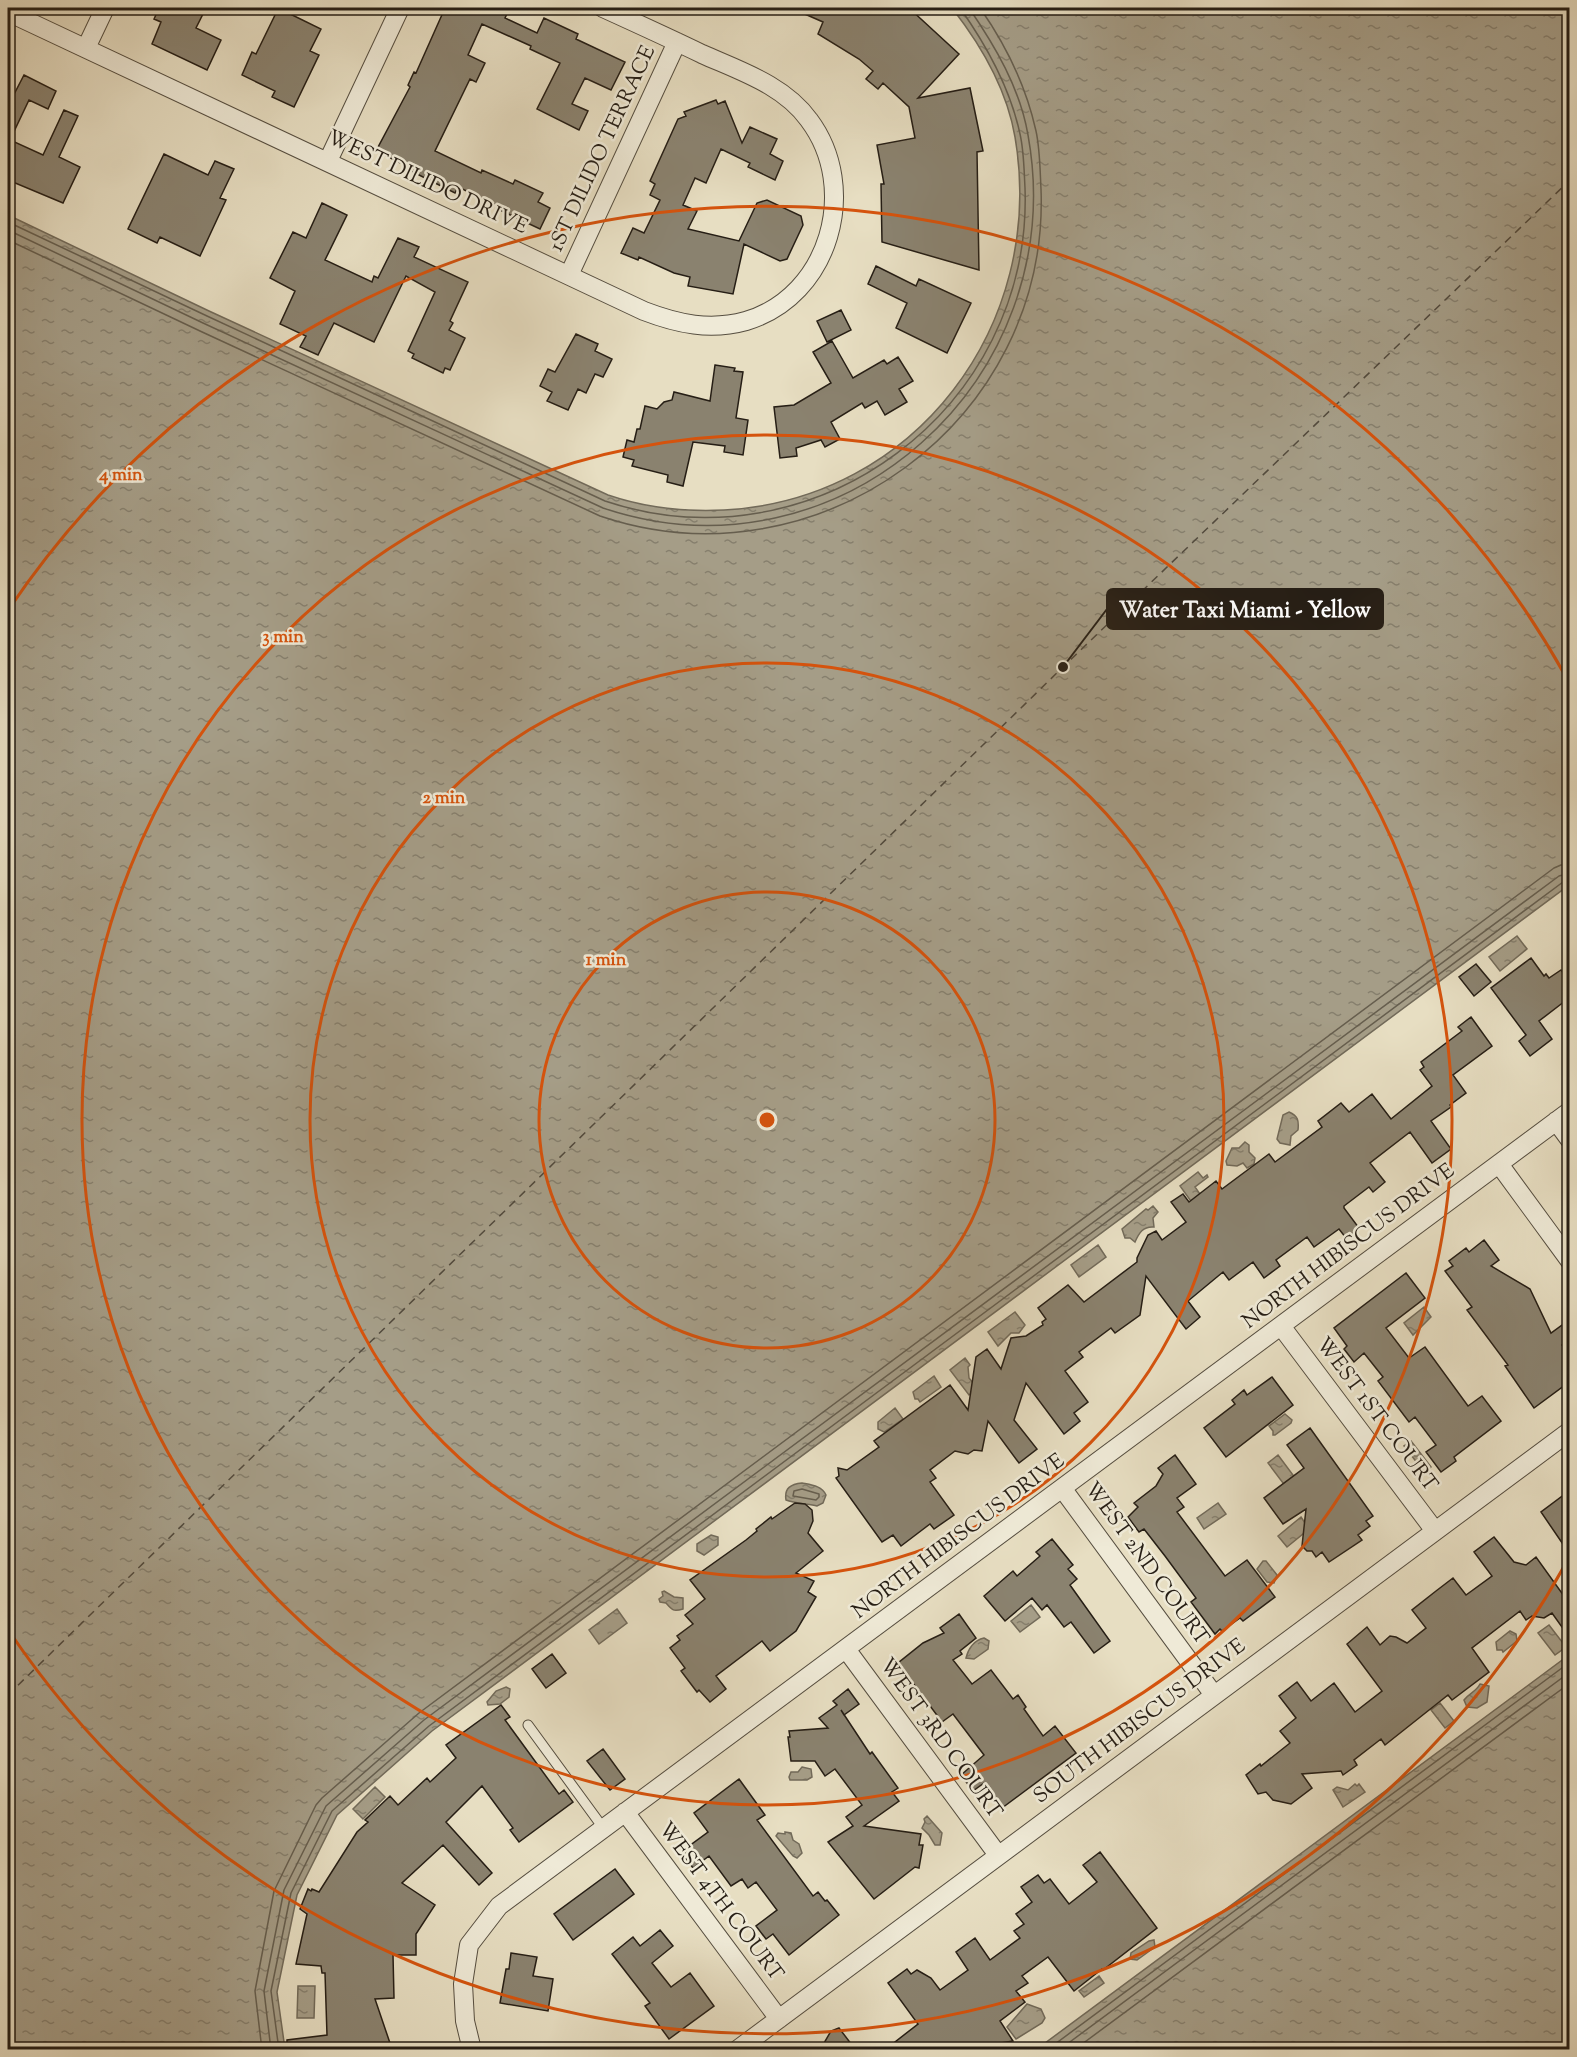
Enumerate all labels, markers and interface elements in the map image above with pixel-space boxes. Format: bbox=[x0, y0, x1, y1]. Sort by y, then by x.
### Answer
street label: 1ST DILIDO TERRACE bbox=[542, 41, 664, 257]
street label: WEST DILIDO DRIVE bbox=[322, 123, 532, 243]
text: 4 min bbox=[98, 463, 143, 489]
callout: Water Taxi Miami - Yellow bbox=[1107, 589, 1383, 629]
text: Water Taxi Miami - Yellow bbox=[1119, 596, 1371, 628]
text: 3 min bbox=[262, 625, 304, 651]
text: 2 min bbox=[423, 786, 466, 812]
text: 1 min bbox=[586, 948, 627, 974]
centre of rings bbox=[757, 1110, 777, 1130]
street label: NORTH HIBISCUS DRIVE bbox=[1236, 1157, 1462, 1337]
street label: WEST 1ST COURT bbox=[1308, 1331, 1444, 1499]
street label: NORTH HIBISCUS DRIVE bbox=[846, 1447, 1072, 1627]
street label: WEST 2ND COURT bbox=[1076, 1476, 1216, 1652]
street label: SOUTH HIBISCUS DRIVE bbox=[1028, 1632, 1253, 1812]
street label: WEST 3RD COURT bbox=[871, 1652, 1009, 1826]
street label: WEST 4TH COURT bbox=[650, 1816, 790, 1988]

